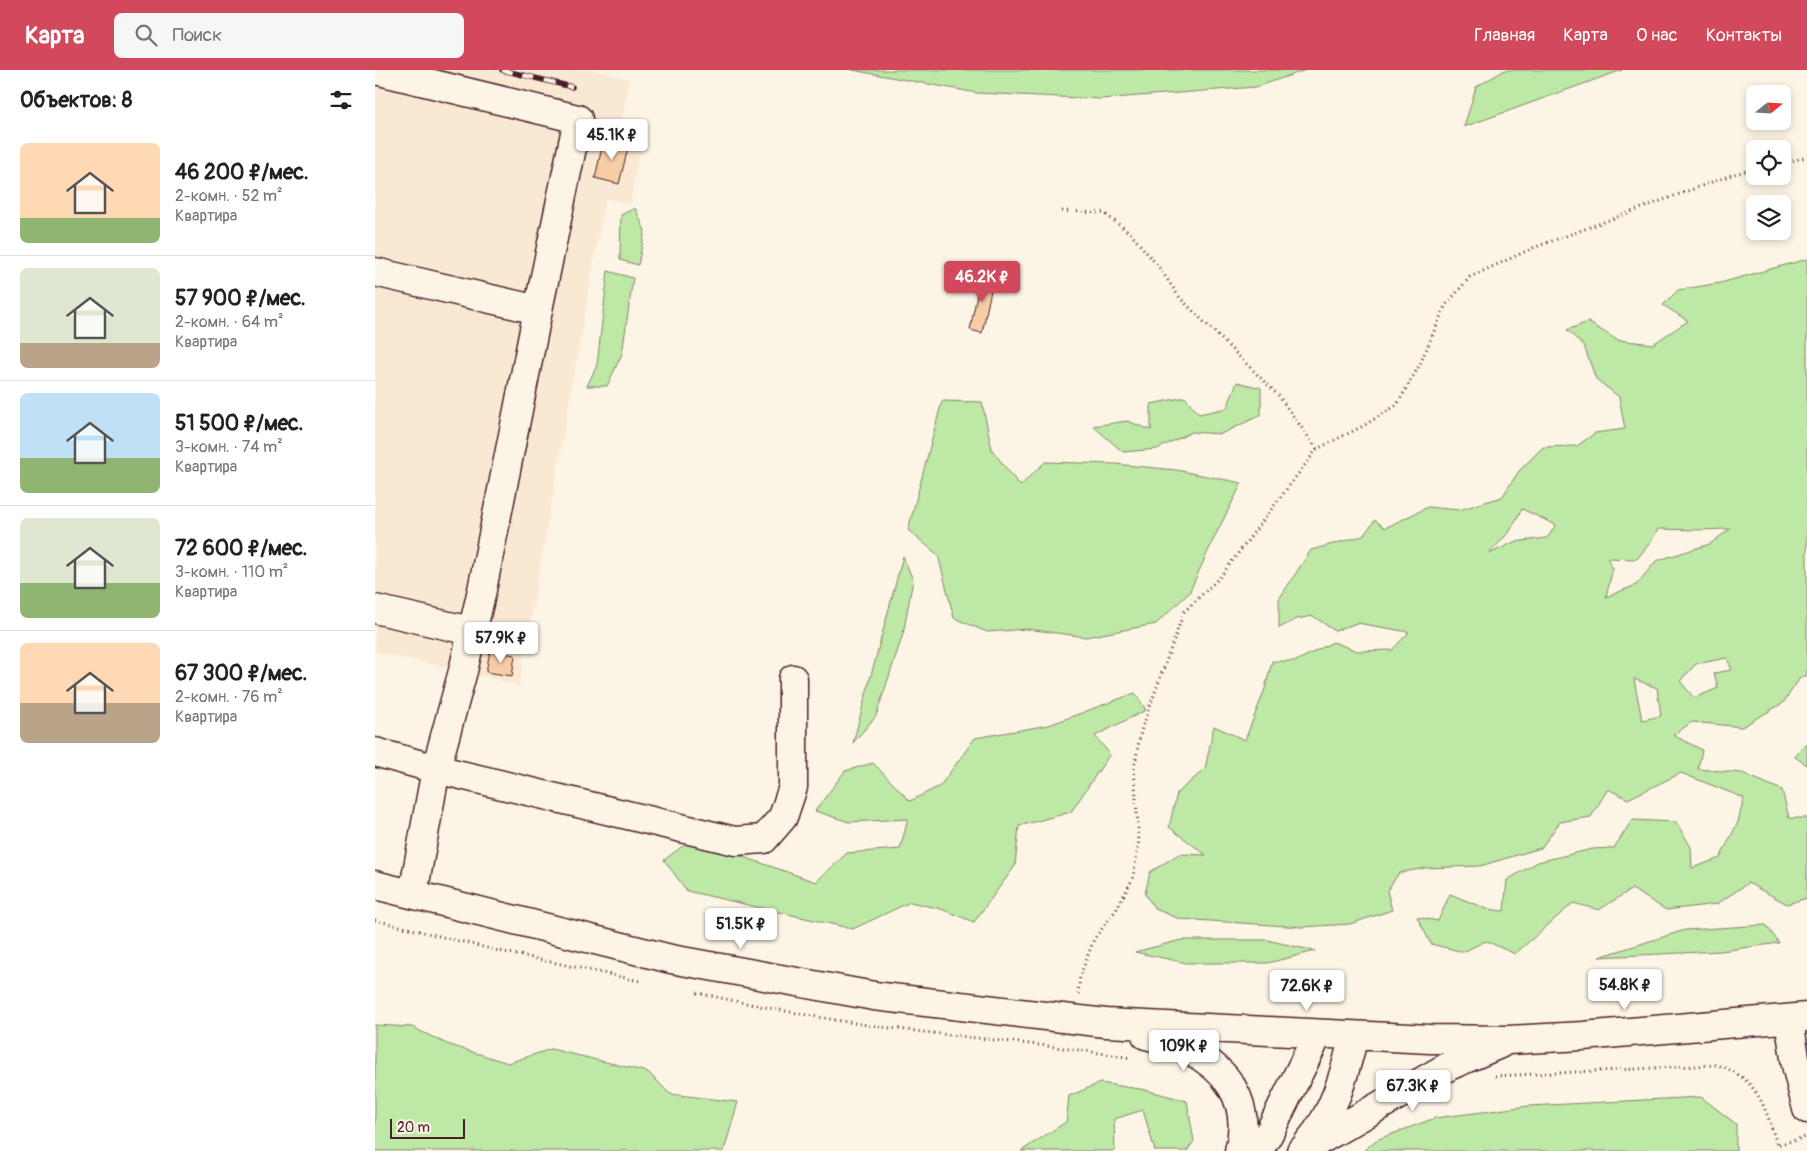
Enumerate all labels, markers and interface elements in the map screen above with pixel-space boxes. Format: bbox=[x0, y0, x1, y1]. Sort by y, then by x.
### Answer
search box bbox=[114, 13, 464, 58]
text: Карта bbox=[25, 21, 84, 50]
icon: search bbox=[132, 21, 160, 49]
text: Поиск bbox=[172, 23, 222, 47]
text: Главная bbox=[1474, 24, 1535, 47]
text: Карта bbox=[1563, 24, 1608, 47]
text: О нас bbox=[1636, 24, 1678, 47]
text: Контакты bbox=[1706, 24, 1782, 47]
north arrow bbox=[1746, 85, 1791, 130]
map controls bbox=[1746, 85, 1791, 240]
icon: filters bbox=[327, 86, 355, 114]
text: Объектов: 8 bbox=[20, 87, 132, 114]
pin: 45.1K ₽ bbox=[566, 118, 658, 161]
text: 45.1K ₽ bbox=[587, 125, 637, 145]
button: locate bbox=[1746, 140, 1791, 185]
text: 46 200 ₽/мес. bbox=[175, 159, 309, 186]
icon: home bbox=[60, 163, 120, 223]
text: 2-комн. · 52 m² bbox=[175, 186, 283, 206]
button: layers bbox=[1746, 195, 1791, 240]
text: Квартира bbox=[175, 206, 237, 226]
pin: 46.2K ₽ bbox=[936, 260, 1028, 303]
text: 46.2K ₽ bbox=[955, 267, 1009, 287]
text: 57 900 ₽/мес. bbox=[175, 285, 306, 312]
icon: home bbox=[60, 288, 120, 348]
text: 2-комн. · 64 m² bbox=[175, 312, 284, 332]
text: Квартира bbox=[175, 332, 237, 352]
text: 51 500 ₽/мес. bbox=[175, 410, 303, 437]
icon: home bbox=[60, 413, 120, 473]
text: 3-комн. · 74 m² bbox=[175, 437, 283, 457]
text: Квартира bbox=[175, 457, 237, 477]
text: 72 600 ₽/мес. bbox=[175, 535, 307, 562]
icon: home bbox=[60, 538, 120, 598]
text: 3-комн. · 110 m² bbox=[175, 562, 288, 582]
text: Квартира bbox=[175, 582, 237, 602]
pin: 57.9K ₽ bbox=[455, 622, 547, 664]
text: 57.9K ₽ bbox=[475, 628, 527, 648]
text: 67 300 ₽/мес. bbox=[175, 660, 307, 687]
icon: home bbox=[60, 663, 120, 723]
text: 2-комн. · 76 m² bbox=[175, 687, 283, 707]
text: Квартира bbox=[175, 707, 237, 727]
pin: 51.5K ₽ bbox=[695, 908, 787, 950]
text: 51.5K ₽ bbox=[716, 914, 766, 934]
pin: 54.8K ₽ bbox=[1579, 968, 1671, 1011]
pin: 72.6K ₽ bbox=[1261, 970, 1353, 1012]
text: 54.8K ₽ bbox=[1599, 975, 1651, 995]
text: 72.6K ₽ bbox=[1281, 976, 1333, 996]
pin: 109K ₽ bbox=[1143, 1030, 1225, 1072]
text: 109K ₽ bbox=[1160, 1036, 1208, 1056]
pin: 67.3K ₽ bbox=[1367, 1070, 1459, 1112]
text: 67.3K ₽ bbox=[1387, 1076, 1439, 1096]
scale bar bbox=[390, 1116, 465, 1139]
text: 20 m bbox=[397, 1119, 430, 1136]

